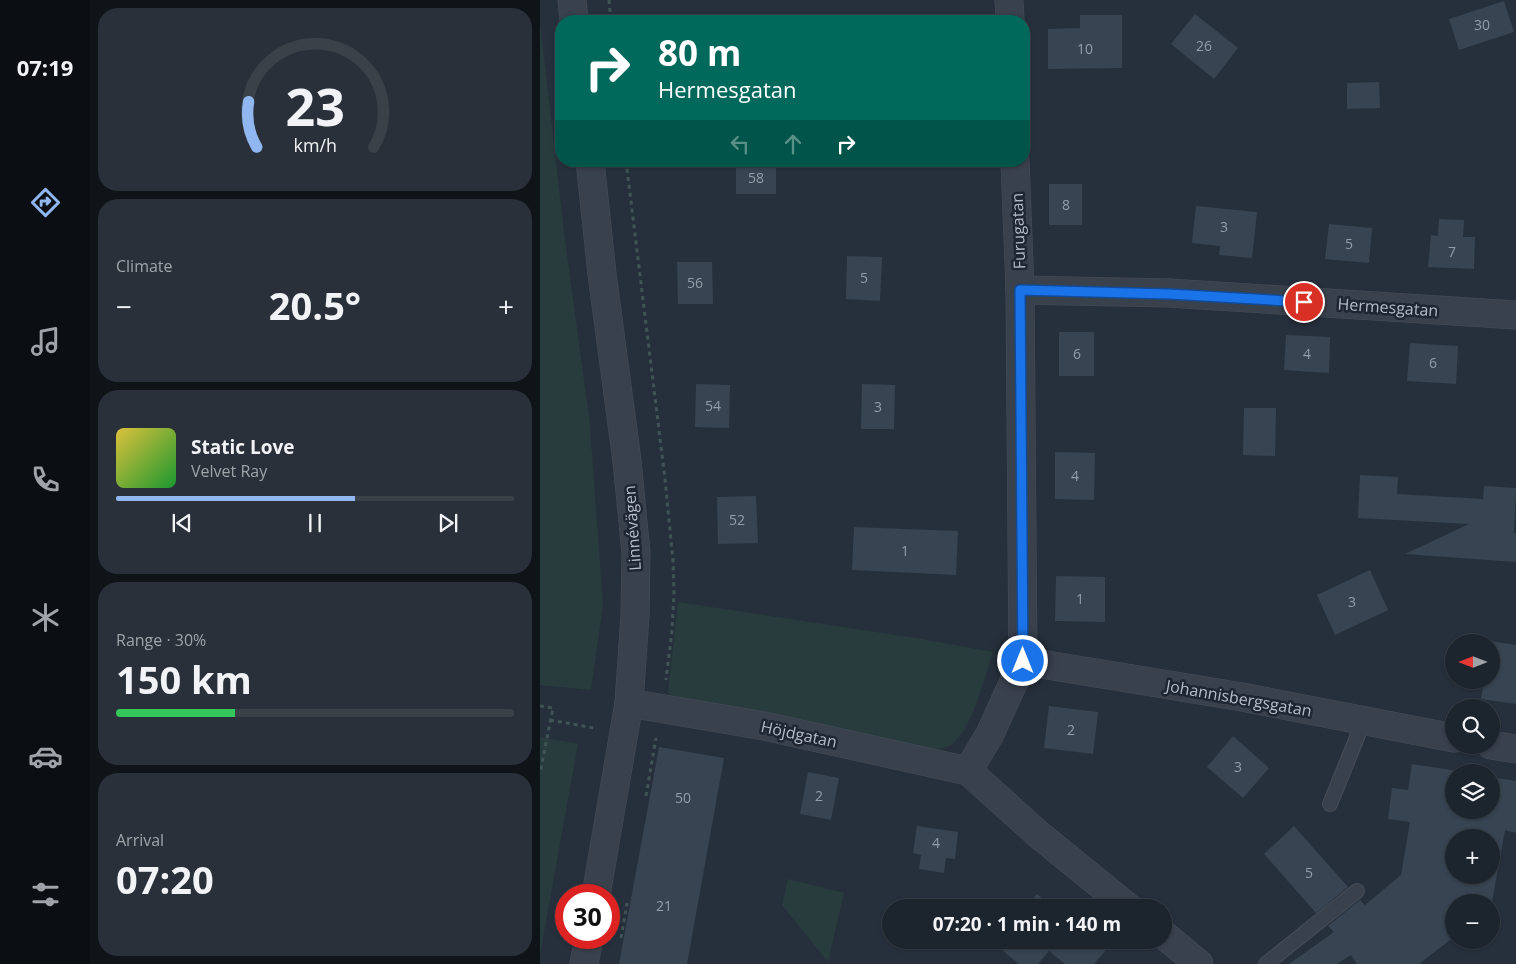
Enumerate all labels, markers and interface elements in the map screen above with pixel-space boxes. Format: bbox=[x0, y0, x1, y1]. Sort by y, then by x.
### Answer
house number: 30 bbox=[1474, 15, 1490, 34]
text: 80 m bbox=[658, 29, 741, 76]
icon: right bbox=[575, 35, 640, 100]
house number: 26 bbox=[1196, 36, 1212, 55]
house number: 10 bbox=[1077, 39, 1093, 58]
text: 07:19 bbox=[17, 52, 73, 82]
text: 23 bbox=[285, 70, 345, 141]
text: Hermesgatan bbox=[658, 74, 797, 104]
icon: left bbox=[726, 130, 754, 158]
icon: ahead bbox=[779, 130, 807, 158]
icon: right bbox=[832, 130, 860, 158]
text: km/h bbox=[293, 133, 337, 157]
house number: 58 bbox=[748, 168, 764, 187]
icon: directions bbox=[28, 185, 63, 220]
street label: Furugatan bbox=[1006, 192, 1030, 270]
house number: 8 bbox=[1062, 195, 1070, 214]
house number: 3 bbox=[1220, 217, 1228, 236]
house number: 5 bbox=[1345, 234, 1353, 253]
house number: 7 bbox=[1448, 242, 1456, 261]
text: Climate bbox=[116, 255, 173, 277]
house number: 5 bbox=[860, 268, 868, 287]
house number: 56 bbox=[687, 273, 703, 292]
text: 20.5° bbox=[269, 279, 361, 331]
pin bbox=[1283, 281, 1325, 323]
text: − bbox=[116, 287, 132, 325]
text: + bbox=[498, 287, 514, 325]
icon: arrive bbox=[1290, 288, 1318, 316]
street label: Hermesgatan bbox=[1337, 293, 1439, 321]
icon: music bbox=[28, 324, 63, 359]
house number: 6 bbox=[1073, 344, 1081, 363]
house number: 4 bbox=[1303, 344, 1311, 363]
house number: 6 bbox=[1429, 353, 1437, 372]
house number: 54 bbox=[705, 396, 721, 415]
house number: 3 bbox=[874, 397, 882, 416]
text: Static Love bbox=[191, 434, 294, 460]
text: Velvet Ray bbox=[191, 460, 267, 482]
icon: phone bbox=[28, 462, 63, 497]
house number: 4 bbox=[1071, 466, 1079, 485]
street label: Linnévägen bbox=[618, 485, 646, 571]
icon: previous bbox=[168, 509, 196, 537]
icon: pause bbox=[301, 509, 329, 537]
icon: next bbox=[434, 509, 462, 537]
house number: 52 bbox=[729, 510, 745, 529]
house number: 1 bbox=[901, 541, 909, 560]
house number: 1 bbox=[1076, 589, 1084, 608]
house number: 3 bbox=[1348, 592, 1356, 611]
icon: climate bbox=[28, 600, 63, 635]
text: Range · 30% bbox=[116, 629, 206, 651]
position arrow bbox=[996, 634, 1048, 686]
north arrow bbox=[1445, 634, 1500, 689]
map controls bbox=[1445, 634, 1500, 949]
text: 150 km bbox=[116, 653, 252, 705]
street label: Johannisbergsgatan bbox=[1162, 674, 1314, 722]
button: search bbox=[1445, 699, 1500, 754]
street label: Höjdgatan bbox=[759, 715, 839, 753]
house number: 2 bbox=[1067, 720, 1075, 739]
icon: car bbox=[28, 739, 63, 774]
house number: 3 bbox=[1234, 757, 1242, 776]
button: layers bbox=[1445, 764, 1500, 819]
house number: 2 bbox=[815, 786, 823, 805]
house number: 50 bbox=[675, 788, 691, 807]
text: Arrival bbox=[116, 829, 164, 851]
button: + bbox=[1445, 829, 1500, 884]
house number: 4 bbox=[932, 833, 940, 852]
text: 07:20 bbox=[116, 853, 214, 905]
house number: 5 bbox=[1305, 863, 1313, 882]
icon: filters bbox=[28, 877, 63, 912]
speed limit sign: 30 bbox=[555, 884, 620, 949]
button: − bbox=[1445, 894, 1500, 949]
house number: 21 bbox=[656, 896, 672, 915]
text: 07:20 · 1 min · 140 m bbox=[933, 911, 1121, 937]

